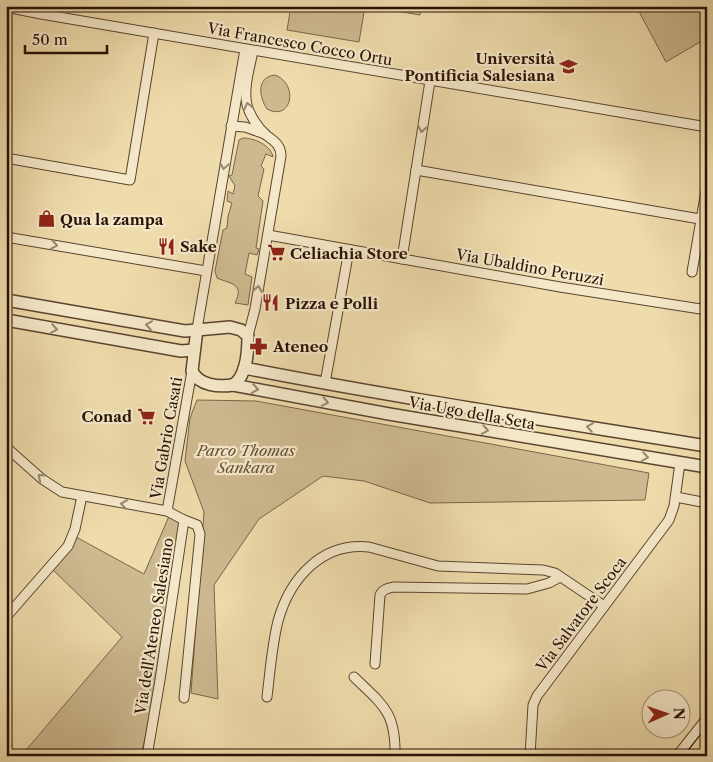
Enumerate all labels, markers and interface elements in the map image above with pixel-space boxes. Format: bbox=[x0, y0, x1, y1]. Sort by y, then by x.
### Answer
street label: Via Francesco Cocco Ortu bbox=[205, 18, 394, 70]
scale bar bbox=[25, 22, 108, 54]
text: 50 m bbox=[32, 30, 68, 49]
place label: Università Pontificia Salesiana bbox=[405, 49, 555, 85]
school or university icon: Università Pontificia Salesiana bbox=[559, 57, 579, 77]
one-way arrow bbox=[243, 101, 254, 110]
one-way arrow bbox=[418, 125, 428, 133]
one-way arrow bbox=[220, 162, 230, 171]
shop icon: Qua la zampa bbox=[36, 209, 56, 229]
place label: Qua la zampa bbox=[60, 210, 164, 229]
restaurant icon: Sake bbox=[156, 236, 176, 256]
place label: Sake bbox=[180, 237, 217, 256]
one-way arrow bbox=[51, 239, 59, 250]
supermarket icon: Celiachia Store bbox=[266, 243, 286, 263]
place label: Celiachia Store bbox=[290, 244, 408, 263]
street label: Via Ubaldino Peruzzi bbox=[454, 244, 606, 289]
one-way arrow bbox=[253, 285, 263, 293]
restaurant icon: Pizza e Polli bbox=[261, 293, 281, 313]
place label: Pizza e Polli bbox=[285, 294, 379, 313]
one-way arrow bbox=[145, 320, 154, 330]
one-way arrow bbox=[50, 323, 59, 333]
pharmacy icon: Ateneo bbox=[249, 336, 269, 356]
place label: Ateneo bbox=[272, 337, 328, 356]
street label: Via Gabrio Casati bbox=[146, 375, 186, 502]
one-way arrow bbox=[251, 384, 260, 394]
street label: Via Ugo della Seta bbox=[406, 392, 537, 433]
one-way arrow bbox=[321, 396, 329, 407]
supermarket icon: Conad bbox=[136, 406, 156, 426]
place label: Conad bbox=[81, 407, 132, 426]
one-way arrow bbox=[585, 422, 593, 433]
one-way arrow bbox=[481, 425, 489, 435]
park label: Parco Thomas Sankara bbox=[196, 441, 296, 477]
one-way arrow bbox=[641, 452, 650, 462]
one-way arrow bbox=[37, 474, 46, 483]
one-way arrow bbox=[120, 499, 128, 510]
street label: Via dell'Ateneo Salesiano bbox=[130, 536, 177, 717]
street label: Via Salvatore Scoca bbox=[531, 553, 630, 676]
north arrow bbox=[640, 690, 690, 740]
text: N bbox=[670, 707, 688, 720]

